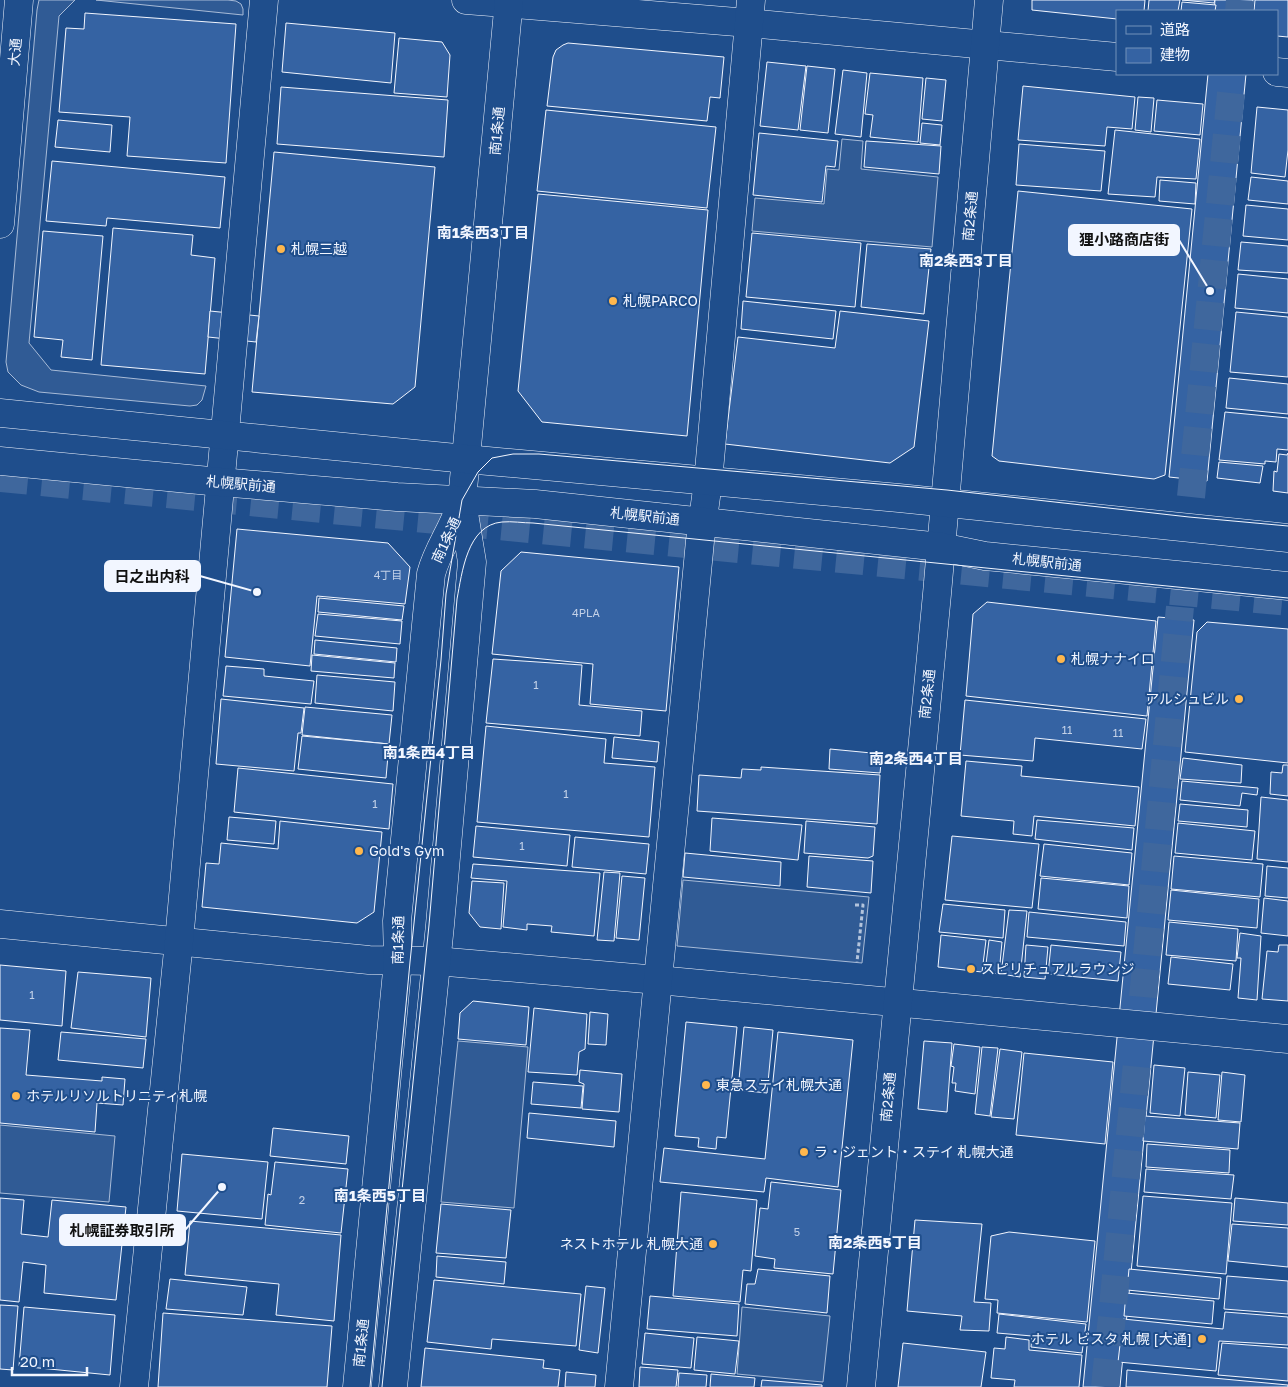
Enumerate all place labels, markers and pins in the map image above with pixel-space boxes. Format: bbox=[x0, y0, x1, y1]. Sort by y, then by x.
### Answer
callout: 狸小路商店街 bbox=[1069, 225, 1179, 255]
place label: 札幌三越 bbox=[291, 240, 347, 257]
marker: 札幌三越 bbox=[275, 243, 287, 255]
place label: 札幌PARCO bbox=[623, 292, 698, 309]
marker: 札幌PARCO bbox=[607, 295, 619, 307]
callout: 日之出内科 bbox=[105, 561, 200, 591]
place label: 札幌ナナイロ bbox=[1071, 650, 1155, 667]
marker: 札幌ナナイロ bbox=[1055, 653, 1067, 665]
place label: アルシュビル bbox=[1145, 690, 1229, 707]
marker: アルシュビル bbox=[1233, 693, 1245, 705]
place label: Gold's Gym bbox=[369, 842, 444, 859]
marker: Gold's Gym bbox=[353, 845, 365, 857]
place label: スピリチュアルラウンジ bbox=[981, 960, 1135, 977]
marker: スピリチュアルラウンジ bbox=[965, 963, 977, 975]
place label: 東急ステイ札幌大通 bbox=[716, 1076, 842, 1093]
marker: 東急ステイ札幌大通 bbox=[700, 1079, 712, 1091]
place label: ホテルリソルトリニティ札幌 bbox=[26, 1087, 207, 1104]
marker: ホテルリソルトリニティ札幌 bbox=[10, 1090, 22, 1102]
place label: ラ・ジェント・ステイ 札幌大通 bbox=[814, 1143, 1014, 1160]
marker: ラ・ジェント・ステイ 札幌大通 bbox=[798, 1146, 810, 1158]
callout: 札幌証券取引所 bbox=[60, 1215, 185, 1245]
place label: ネストホテル 札幌大通 bbox=[560, 1235, 703, 1252]
marker: ネストホテル 札幌大通 bbox=[707, 1238, 719, 1250]
place label: ホテル ビスタ 札幌 [大通] bbox=[1031, 1330, 1192, 1347]
marker: ホテル ビスタ 札幌 [大通] bbox=[1196, 1333, 1208, 1345]

